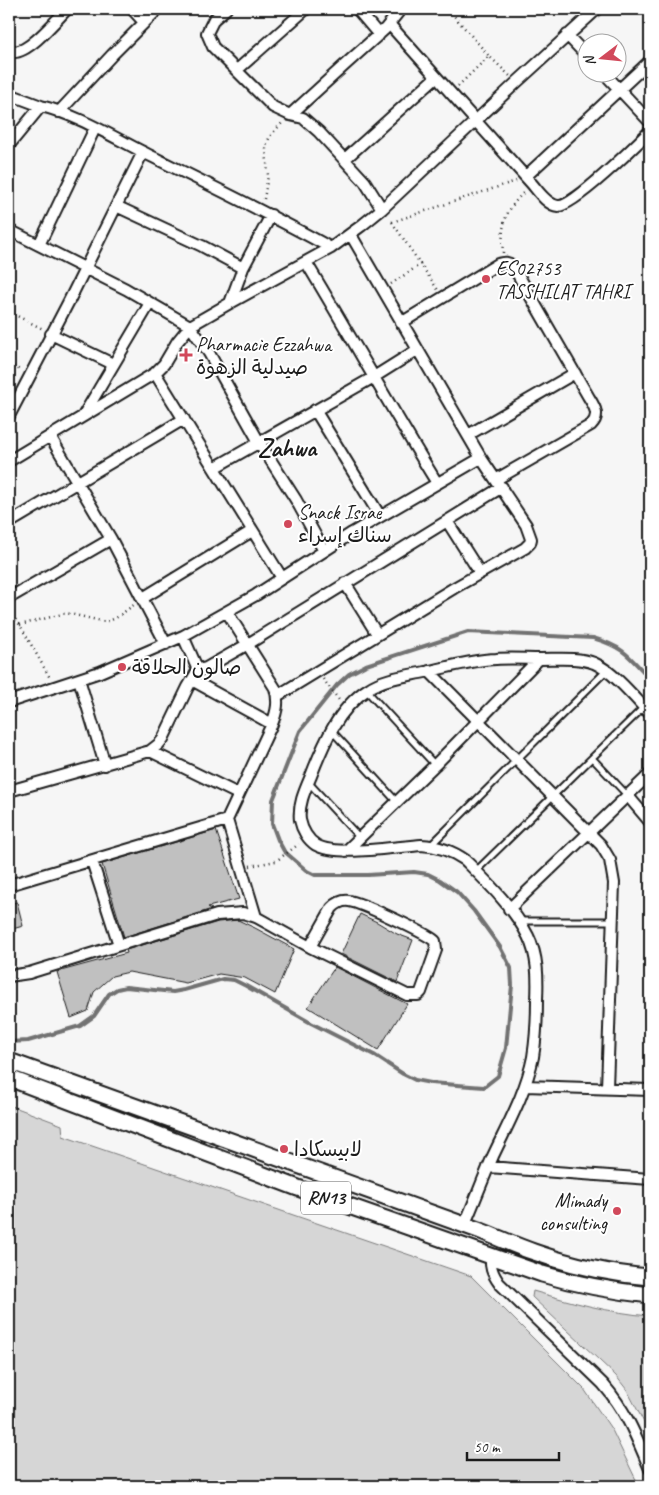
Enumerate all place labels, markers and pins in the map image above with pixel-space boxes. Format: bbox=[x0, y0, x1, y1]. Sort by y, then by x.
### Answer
place label: ES02753 TASSHILAT TAHRI bbox=[496, 256, 634, 304]
marker: ES02753 TASSHILAT TAHRI bbox=[480, 273, 492, 285]
place label: Pharmacie Ezzahwa صيدلية الزهوة bbox=[196, 332, 333, 380]
marker: Pharmacie Ezzahwa صيدلية الزهوة bbox=[180, 349, 192, 361]
place label: Snack Israe سناك إسراء bbox=[298, 500, 392, 548]
marker: Snack Israe سناك إسراء bbox=[282, 518, 294, 530]
place label: صالون الحلاقة bbox=[132, 655, 241, 681]
marker: صالون الحلاقة bbox=[116, 661, 128, 673]
place label: لابيسكادا bbox=[294, 1137, 362, 1162]
marker: لابيسكادا bbox=[278, 1143, 290, 1155]
place label: Mimady consulting bbox=[540, 1188, 609, 1236]
marker: Mimady consulting bbox=[611, 1205, 623, 1217]

